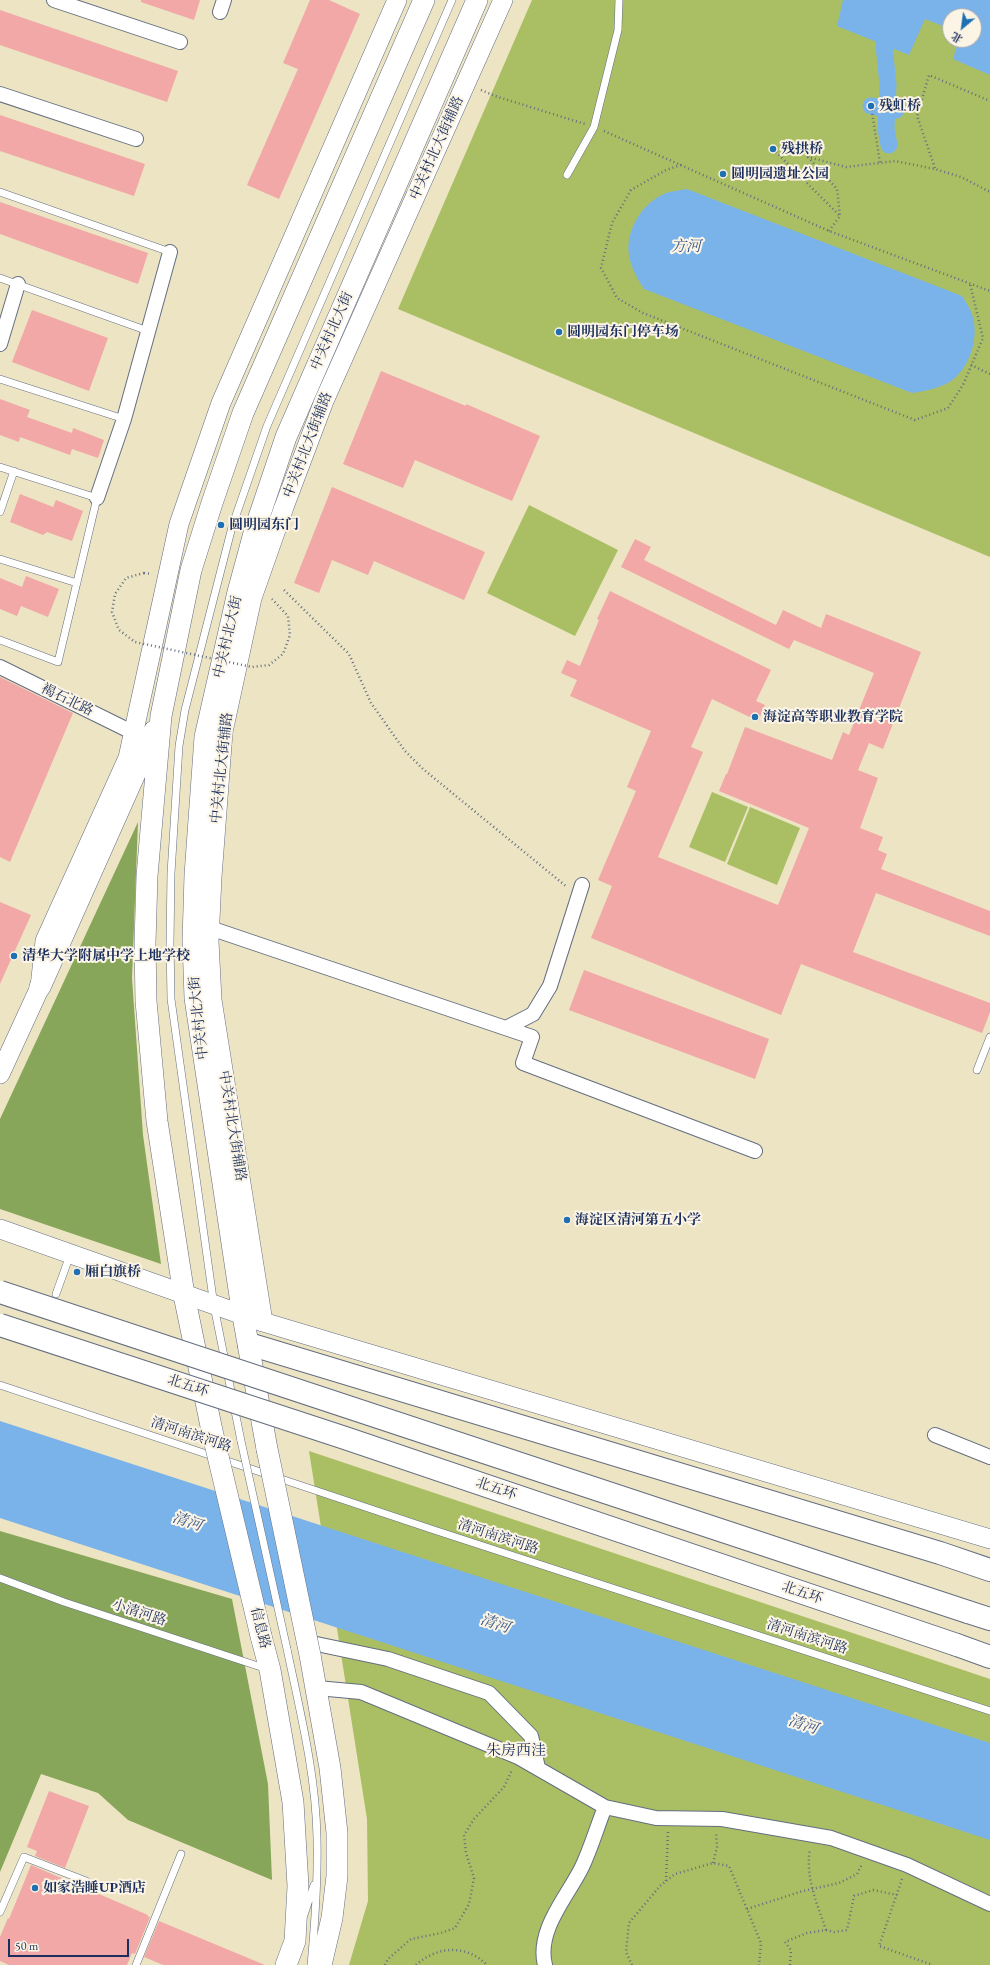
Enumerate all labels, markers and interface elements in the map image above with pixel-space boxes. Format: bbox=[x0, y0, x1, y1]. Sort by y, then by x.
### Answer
north arrow bbox=[942, 8, 982, 48]
text: 北 bbox=[948, 29, 965, 46]
street label: 中关村北大街辅路 bbox=[407, 93, 467, 203]
place label: 残虹桥 bbox=[879, 98, 921, 114]
marker: 残虹桥 bbox=[866, 101, 876, 111]
place label: 残拱桥 bbox=[781, 141, 823, 157]
marker: 残拱桥 bbox=[768, 144, 778, 154]
place label: 圆明园遗址公园 bbox=[731, 166, 829, 182]
marker: 圆明园遗址公园 bbox=[718, 169, 728, 179]
water label: 方河 bbox=[671, 238, 701, 256]
street label: 中关村北大街 bbox=[307, 289, 357, 373]
place label: 圆明园东门停车场 bbox=[567, 324, 679, 340]
marker: 圆明园东门停车场 bbox=[554, 327, 564, 337]
street label: 中关村北大街辅路 bbox=[280, 390, 336, 500]
place label: 圆明园东门 bbox=[229, 517, 299, 533]
marker: 圆明园东门 bbox=[216, 520, 226, 530]
street label: 中关村北大街 bbox=[210, 594, 246, 680]
street label: 褐石北路 bbox=[38, 680, 96, 720]
place label: 海淀高等职业教育学院 bbox=[763, 709, 903, 725]
street label: 中关村北大街辅路 bbox=[208, 711, 236, 825]
marker: 海淀高等职业教育学院 bbox=[750, 712, 760, 722]
place label: 清华大学附属中学上地学校 bbox=[22, 948, 190, 964]
marker: 清华大学附属中学上地学校 bbox=[9, 951, 19, 961]
street label: 中关村北大街 bbox=[186, 975, 212, 1061]
street label: 中关村北大街辅路 bbox=[215, 1069, 249, 1183]
place label: 海淀区清河第五小学 bbox=[575, 1212, 701, 1228]
marker: 海淀区清河第五小学 bbox=[562, 1215, 572, 1225]
place label: 厢白旗桥 bbox=[85, 1264, 141, 1280]
marker: 厢白旗桥 bbox=[72, 1267, 82, 1277]
street label: 北五环 bbox=[165, 1372, 211, 1400]
street label: 清河南滨河路 bbox=[148, 1414, 234, 1456]
street label: 北五环 bbox=[473, 1474, 519, 1504]
water label: 清河 bbox=[170, 1509, 204, 1535]
street label: 清河南滨河路 bbox=[455, 1516, 541, 1558]
street label: 北五环 bbox=[779, 1578, 825, 1608]
street label: 小清河路 bbox=[110, 1596, 168, 1630]
street label: 信息路 bbox=[247, 1606, 273, 1650]
water label: 清河 bbox=[478, 1611, 512, 1637]
street label: 清河南滨河路 bbox=[764, 1616, 850, 1658]
water label: 清河 bbox=[786, 1712, 820, 1738]
district label: 朱房西洼 bbox=[486, 1742, 546, 1760]
place label: 如家浩睡UP酒店 bbox=[43, 1880, 146, 1896]
marker: 如家浩睡UP酒店 bbox=[30, 1883, 40, 1893]
scale bar bbox=[10, 1931, 131, 1957]
text: 50 m bbox=[15, 1938, 38, 1954]

